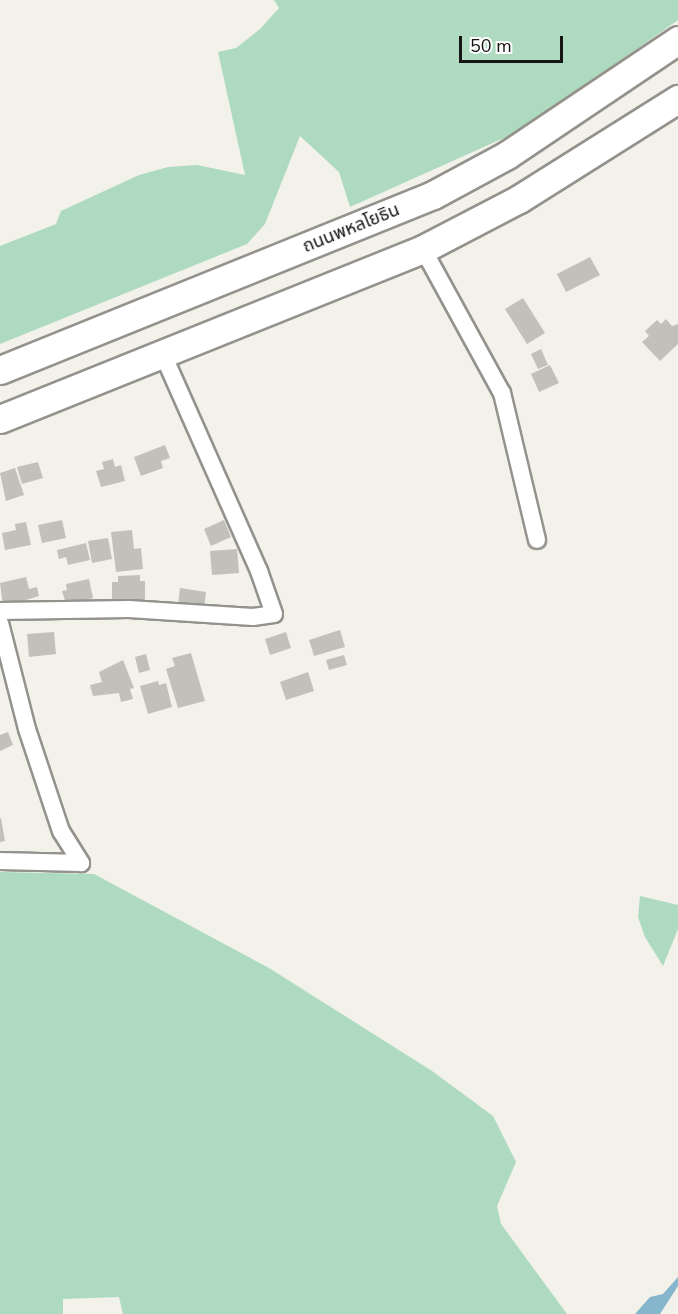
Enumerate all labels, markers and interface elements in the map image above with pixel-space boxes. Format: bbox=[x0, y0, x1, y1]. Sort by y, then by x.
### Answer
scale bar bbox=[462, 24, 566, 62]
text: 50 m bbox=[470, 34, 512, 58]
street label: ถนนพหลโยธิน bbox=[299, 199, 403, 257]

